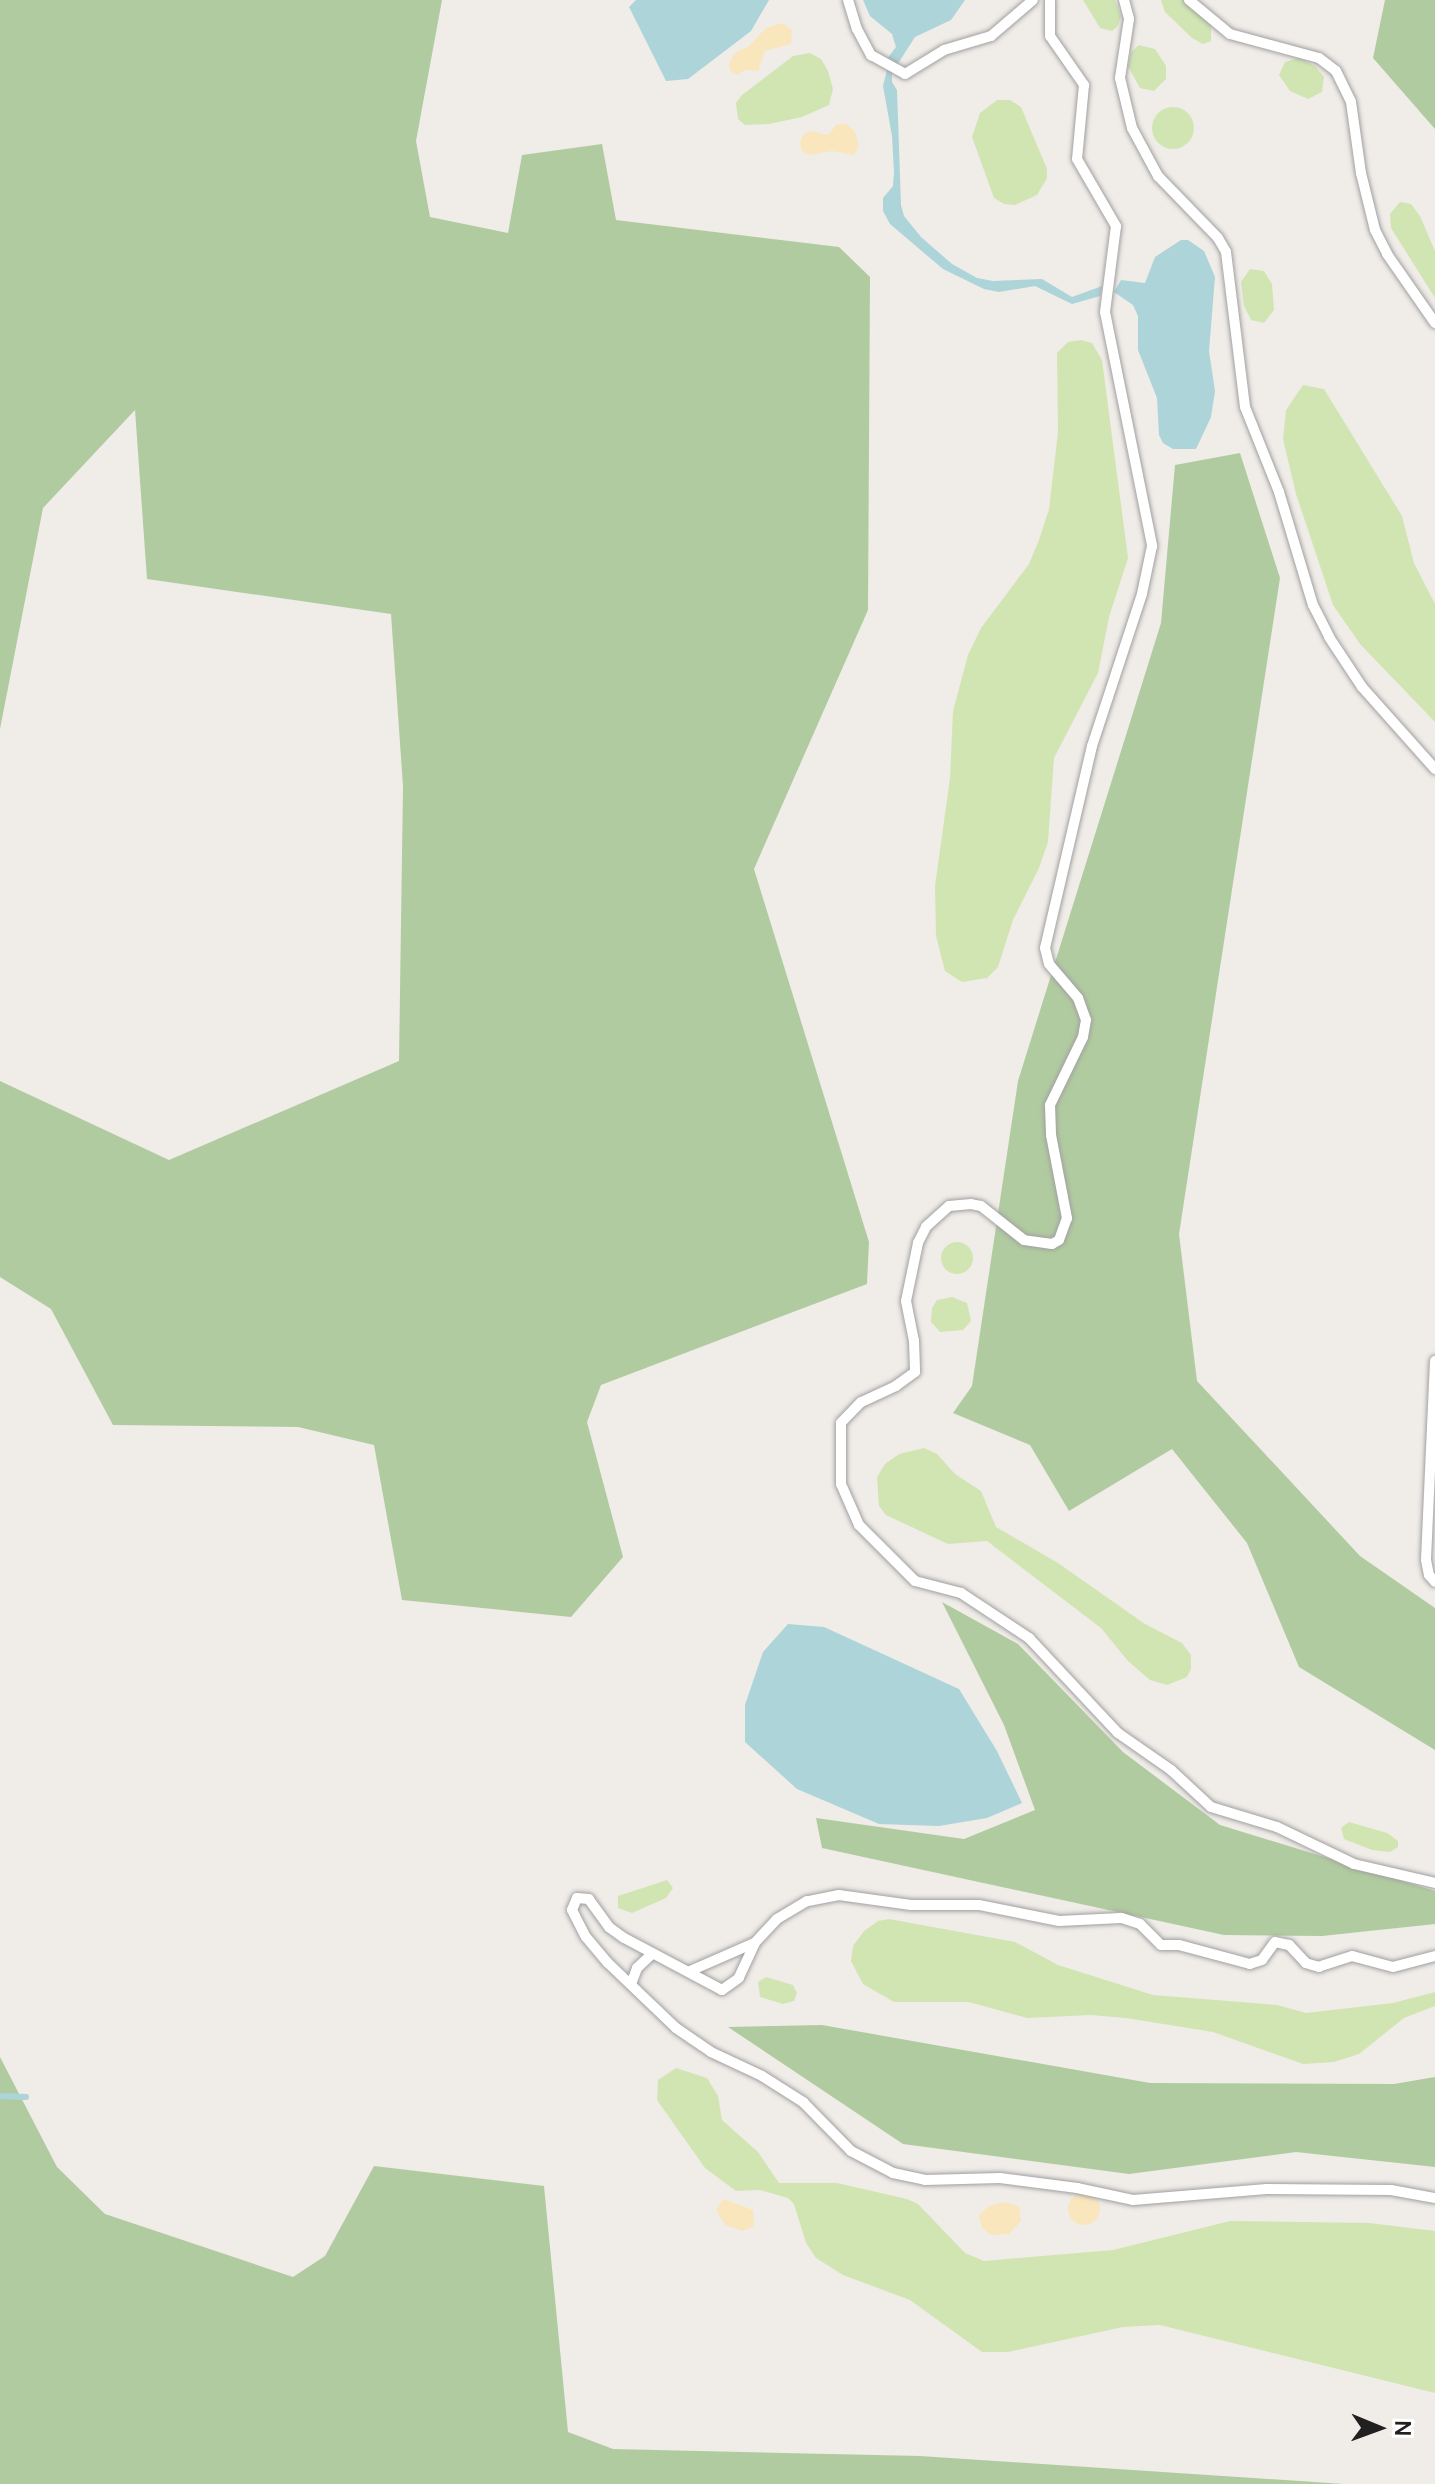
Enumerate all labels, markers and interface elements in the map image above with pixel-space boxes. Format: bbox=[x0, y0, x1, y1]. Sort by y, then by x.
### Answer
north arrow bbox=[1339, 2388, 1419, 2468]
text: N bbox=[1388, 2420, 1418, 2437]

